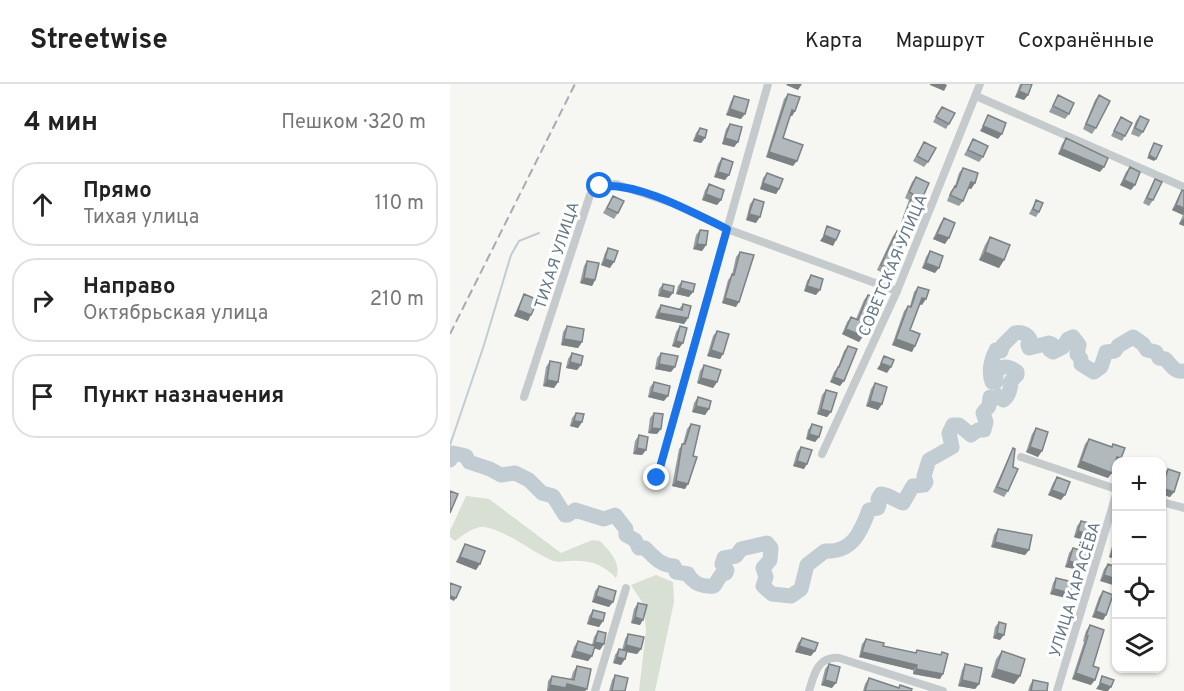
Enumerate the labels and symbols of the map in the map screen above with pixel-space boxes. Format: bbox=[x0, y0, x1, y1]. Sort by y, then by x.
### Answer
route start bbox=[586, 172, 612, 198]
street label: СОВЕТСКАЯ УЛИЦА bbox=[855, 192, 933, 340]
street label: ТИХАЯ УЛИЦА bbox=[531, 199, 585, 312]
route end bbox=[643, 464, 669, 490]
street label: УЛИЦА КАРАСЁВА bbox=[1044, 519, 1106, 660]

